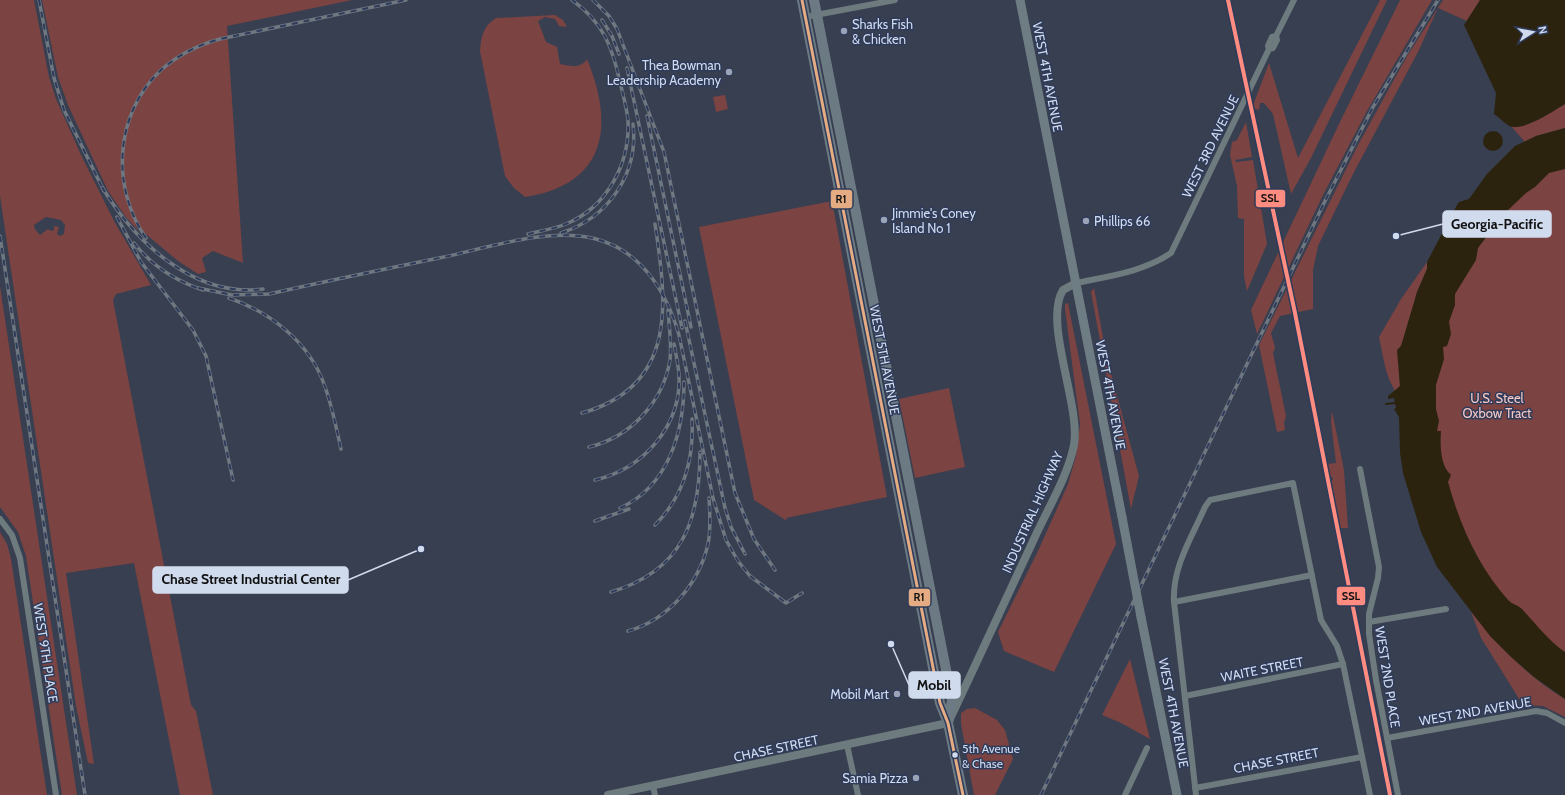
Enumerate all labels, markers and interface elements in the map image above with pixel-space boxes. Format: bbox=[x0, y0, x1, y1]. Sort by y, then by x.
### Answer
north arrow bbox=[1513, 12, 1553, 52]
place label: Sharks Fish & Chicken bbox=[852, 16, 913, 47]
street label: WEST 4TH AVENUE bbox=[1030, 21, 1066, 133]
text: N bbox=[1535, 25, 1550, 35]
marker: Sharks Fish & Chicken bbox=[839, 26, 849, 36]
place label: Thea Bowman Leadership Academy bbox=[607, 57, 721, 88]
marker: Thea Bowman Leadership Academy bbox=[724, 67, 734, 77]
street label: WEST 3RD AVENUE bbox=[1178, 92, 1242, 200]
line badge: R1 bbox=[830, 189, 853, 209]
line badge: SSL bbox=[1255, 189, 1286, 208]
text: SSL bbox=[1261, 191, 1280, 205]
text: R1 bbox=[836, 192, 846, 206]
place label: Jimmie's Coney Island No 1 bbox=[891, 205, 976, 236]
callout: Georgia-Pacific bbox=[1443, 211, 1551, 237]
place label: Phillips 66 bbox=[1094, 213, 1150, 229]
marker: Jimmie's Coney Island No 1 bbox=[879, 215, 889, 225]
text: Georgia-Pacific bbox=[1451, 215, 1544, 233]
marker: Phillips 66 bbox=[1081, 216, 1091, 226]
street label: WEST 5TH AVENUE bbox=[867, 304, 903, 416]
street label: WEST 4TH AVENUE bbox=[1093, 339, 1129, 451]
park label: U.S. Steel Oxbow Tract bbox=[1462, 390, 1532, 421]
street label: INDUSTRIAL HIGHWAY bbox=[998, 448, 1066, 575]
callout: Chase Street Industrial Center bbox=[153, 567, 348, 593]
text: Chase Street Industrial Center bbox=[162, 570, 341, 588]
line badge: SSL bbox=[1336, 586, 1366, 606]
line badge: R1 bbox=[908, 588, 931, 607]
text: SSL bbox=[1342, 589, 1361, 603]
text: R1 bbox=[914, 590, 924, 604]
street label: WEST 9TH PLACE bbox=[30, 602, 62, 704]
street label: WEST 2ND PLACE bbox=[1372, 625, 1404, 729]
street label: WAITE STREET bbox=[1219, 653, 1305, 685]
street label: WEST 4TH AVENUE bbox=[1156, 657, 1192, 769]
callout: Mobil bbox=[909, 672, 960, 698]
text: Mobil bbox=[917, 676, 952, 694]
place label: Mobil Mart bbox=[830, 686, 890, 702]
marker: Mobil Mart bbox=[892, 689, 902, 699]
street label: WEST 2ND AVENUE bbox=[1418, 693, 1532, 729]
street label: CHASE STREET bbox=[732, 731, 820, 765]
place label: 5th Avenue & Chase bbox=[962, 741, 1020, 771]
street label: CHASE STREET bbox=[1232, 744, 1320, 776]
marker: 5th Avenue & Chase bbox=[950, 750, 960, 760]
place label: Samia Pizza bbox=[842, 770, 909, 786]
marker: Samia Pizza bbox=[911, 773, 921, 783]

